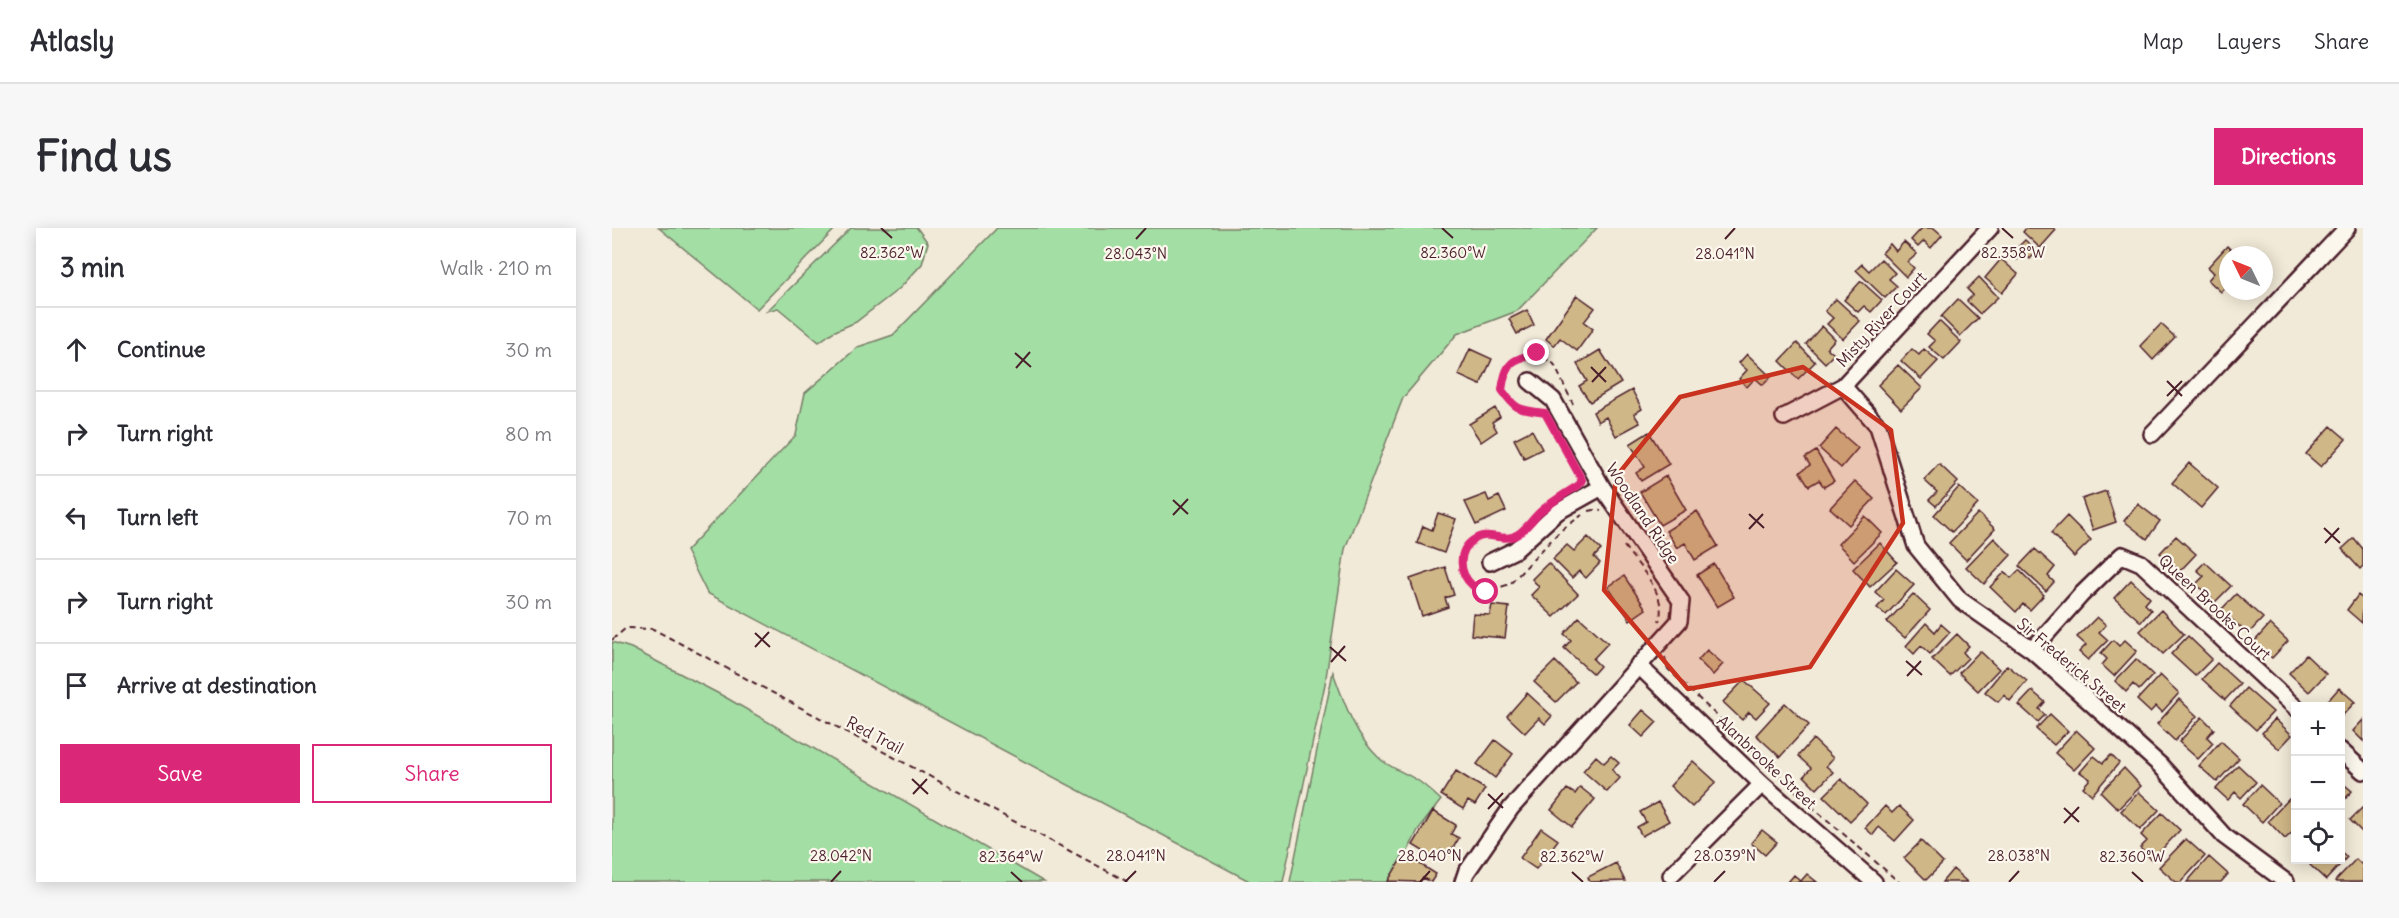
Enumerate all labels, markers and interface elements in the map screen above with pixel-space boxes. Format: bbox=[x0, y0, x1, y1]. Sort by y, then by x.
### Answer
text: Atlasly bbox=[30, 23, 114, 59]
text: Map bbox=[2143, 28, 2183, 55]
text: Layers bbox=[2216, 28, 2281, 55]
text: Share bbox=[2314, 28, 2369, 55]
button: Directions bbox=[2214, 128, 2363, 185]
text: Find us bbox=[36, 130, 172, 182]
text: 82.362°W bbox=[860, 243, 924, 262]
text: 82.360°W bbox=[1420, 243, 1486, 262]
text: 82.358°W bbox=[1981, 243, 2046, 262]
text: 28.043°N bbox=[1105, 244, 1167, 263]
text: 28.041°N bbox=[1695, 244, 1755, 263]
north arrow bbox=[2219, 246, 2273, 300]
text: 3 min bbox=[60, 251, 125, 284]
text: Walk · 210 m bbox=[440, 255, 552, 280]
street label: Misty River Court bbox=[1832, 267, 1931, 371]
icon: ahead bbox=[60, 333, 93, 366]
text: Continue bbox=[117, 335, 206, 363]
text: 30 m bbox=[505, 337, 552, 362]
route end bbox=[1523, 339, 1549, 365]
icon: right bbox=[60, 417, 93, 450]
text: Turn right bbox=[117, 419, 213, 447]
text: 80 m bbox=[505, 421, 552, 446]
street label: Woodland Ridge bbox=[1602, 459, 1684, 567]
icon: left bbox=[60, 501, 93, 534]
text: Turn left bbox=[117, 503, 198, 531]
text: 70 m bbox=[507, 505, 552, 530]
street label: Queen Brooks Court bbox=[2155, 550, 2276, 665]
route start bbox=[1472, 578, 1498, 604]
icon: right bbox=[60, 585, 93, 618]
text: Turn right bbox=[117, 587, 213, 615]
text: 30 m bbox=[505, 589, 552, 614]
street label: Sir Frederick Street bbox=[2013, 613, 2131, 717]
icon: arrive bbox=[60, 669, 93, 702]
text: Arrive at destination bbox=[117, 671, 317, 699]
map controls bbox=[2291, 702, 2345, 864]
button: + bbox=[2291, 702, 2345, 756]
street label: Alanbrooke Street bbox=[1713, 711, 1821, 814]
street label: Red Trail bbox=[843, 712, 907, 758]
button: Save bbox=[60, 744, 300, 803]
button: Share bbox=[312, 744, 552, 803]
button: − bbox=[2291, 756, 2345, 810]
button: locate bbox=[2291, 810, 2345, 864]
text: 28.042°N bbox=[810, 846, 872, 865]
text: 28.041°N bbox=[1106, 846, 1166, 865]
text: 28.040°N bbox=[1398, 846, 1462, 865]
text: 28.039°N bbox=[1694, 846, 1756, 865]
text: 28.038°N bbox=[1988, 846, 2050, 865]
text: 82.364°W bbox=[979, 847, 1044, 866]
text: 82.362°W bbox=[1540, 847, 1604, 866]
text: 82.360°W bbox=[2099, 847, 2165, 866]

